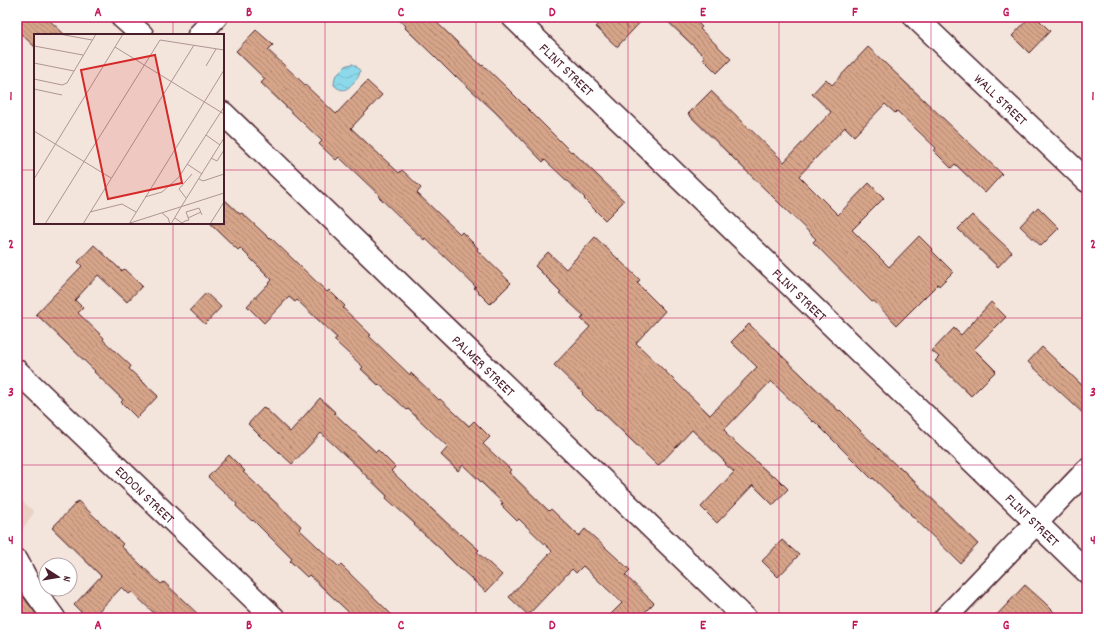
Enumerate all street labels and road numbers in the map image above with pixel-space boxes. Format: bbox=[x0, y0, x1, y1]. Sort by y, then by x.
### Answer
street label: FLINT STREET bbox=[534, 39, 598, 102]
street label: WALL STREET bbox=[968, 70, 1031, 131]
street label: FLINT STREET bbox=[767, 265, 830, 327]
street label: PALMER STREET bbox=[446, 331, 519, 403]
street label: EDDON STREET bbox=[110, 462, 179, 530]
street label: FLINT STREET bbox=[1000, 490, 1063, 552]

